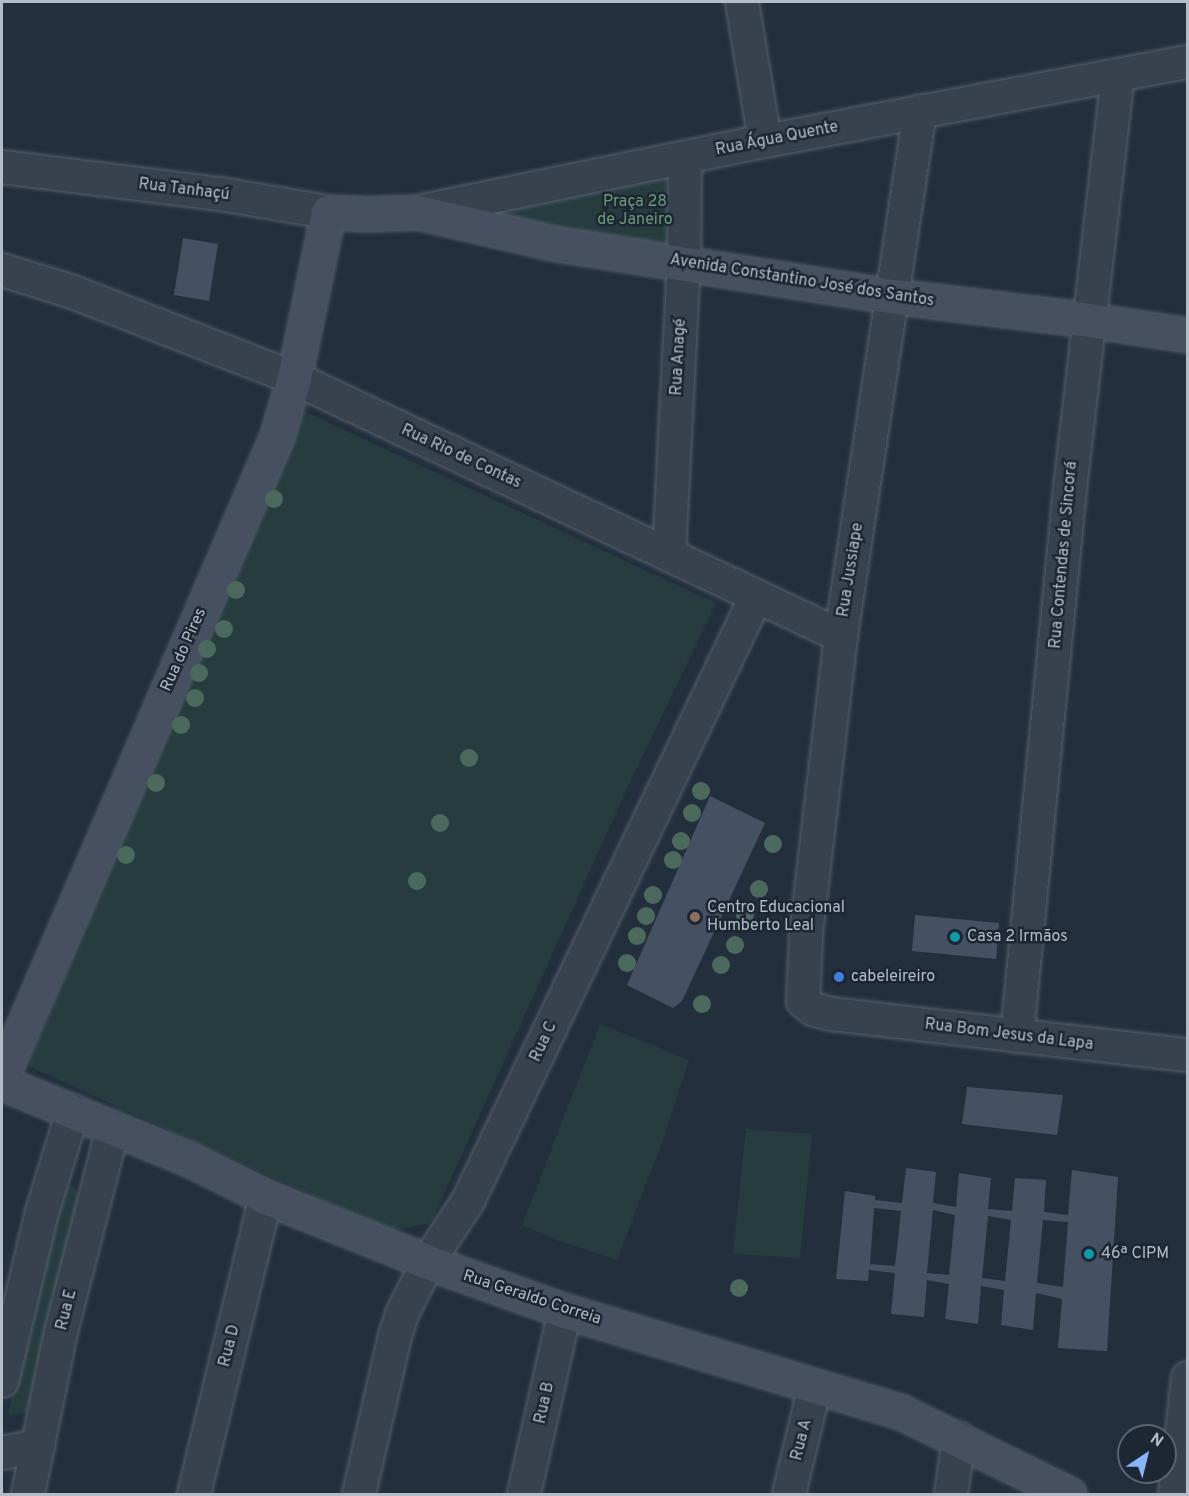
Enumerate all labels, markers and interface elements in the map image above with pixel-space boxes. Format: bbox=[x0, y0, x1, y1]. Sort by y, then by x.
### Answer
street label: Rua Água Quente bbox=[714, 118, 840, 160]
street label: Rua Tanhaçú bbox=[137, 175, 231, 205]
park label: Praça 28 de Janeiro bbox=[597, 192, 673, 230]
street label: Avenida Constantino José dos Santos bbox=[669, 251, 935, 311]
street label: Rua Anagé bbox=[667, 318, 691, 396]
street label: Rua Rio de Contas bbox=[398, 421, 524, 493]
street label: Rua Contendas de Sincorá bbox=[1046, 460, 1082, 650]
street label: Rua Jussiape bbox=[834, 522, 868, 618]
street label: Rua do Pires bbox=[157, 605, 211, 695]
place label: Centro Educacional Humberto Leal bbox=[707, 898, 845, 936]
marker: Centro Educacional Humberto Leal bbox=[688, 910, 702, 924]
place label: Casa 2 Irmãos bbox=[967, 927, 1068, 947]
marker: Casa 2 Irmãos bbox=[948, 930, 962, 944]
place label: cabeleireiro bbox=[851, 967, 935, 987]
marker: cabeleireiro bbox=[832, 970, 846, 984]
street label: Rua Bom Jesus da Lapa bbox=[924, 1015, 1094, 1055]
street label: Rua C bbox=[526, 1019, 562, 1065]
place label: 46ª CIPM bbox=[1101, 1244, 1169, 1264]
marker: 46ª CIPM bbox=[1082, 1247, 1096, 1261]
street label: Rua Geraldo Correia bbox=[461, 1267, 603, 1329]
street label: Rua E bbox=[53, 1288, 81, 1332]
street label: Rua D bbox=[216, 1323, 244, 1369]
street label: Rua B bbox=[531, 1380, 559, 1426]
street label: Rua A bbox=[788, 1417, 816, 1463]
north arrow bbox=[1117, 1424, 1177, 1484]
text: N bbox=[1146, 1429, 1167, 1452]

